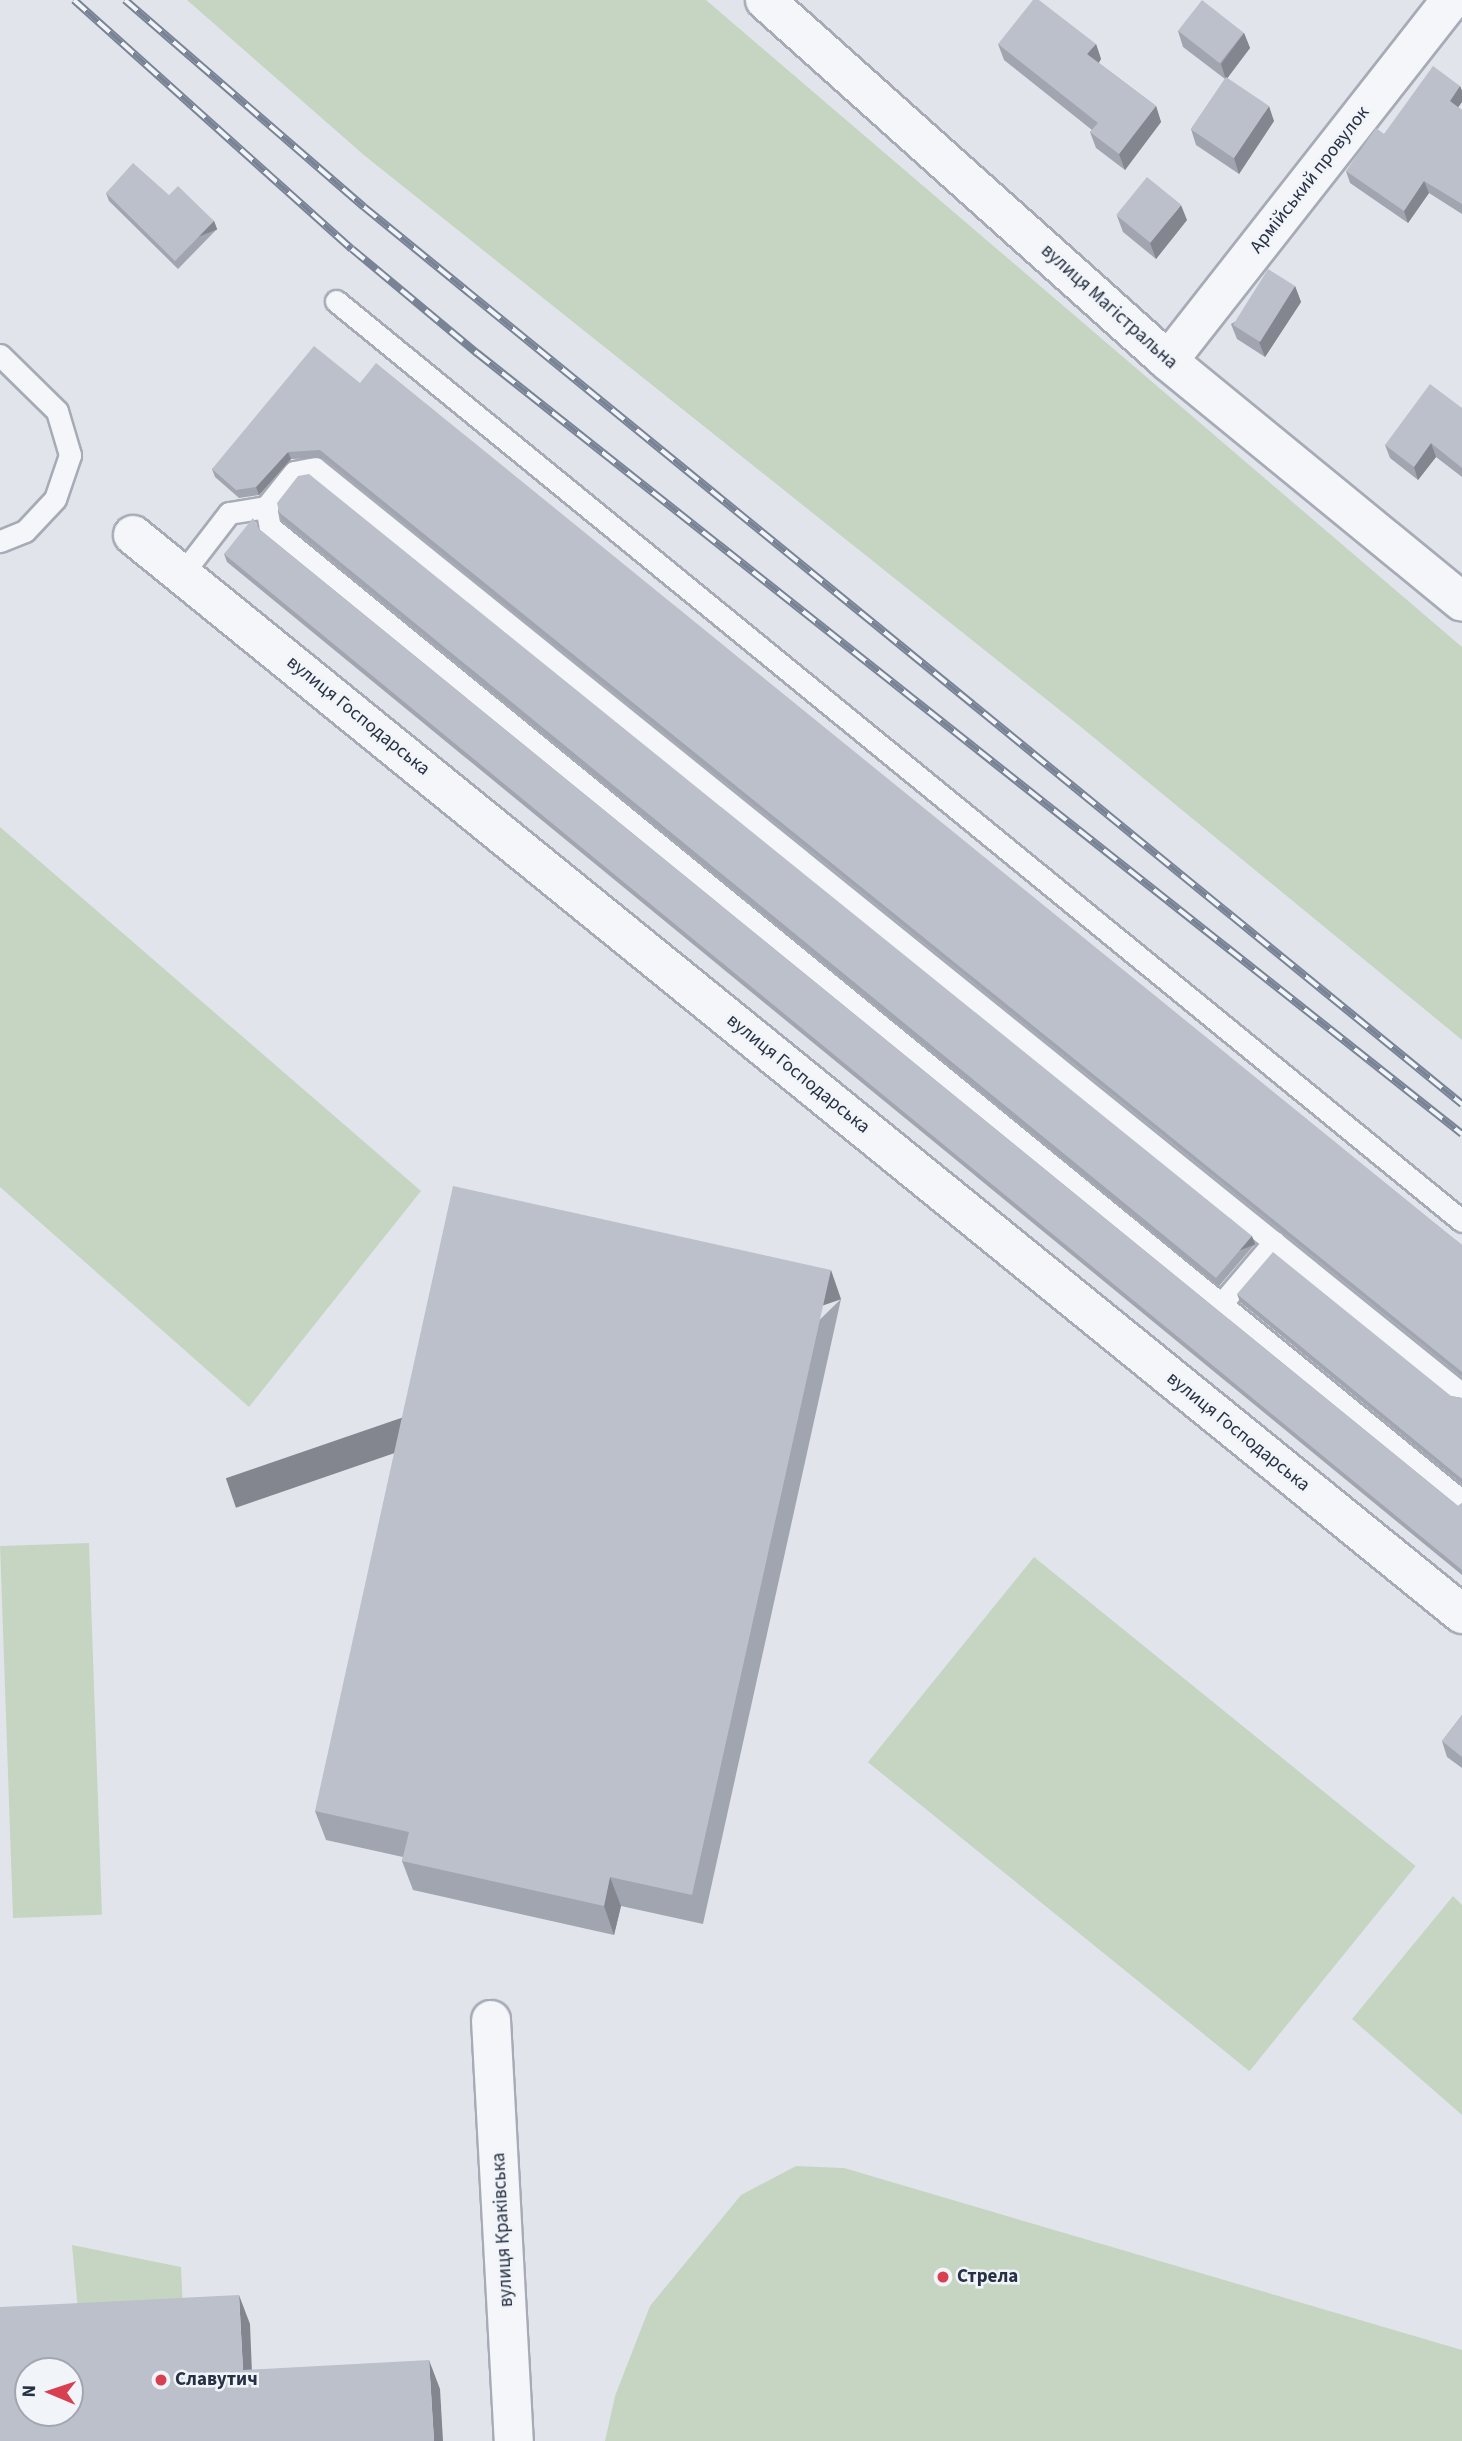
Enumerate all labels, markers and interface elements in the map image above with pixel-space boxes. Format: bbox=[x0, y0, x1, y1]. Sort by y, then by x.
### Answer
street label: Армійський провулок bbox=[1245, 102, 1375, 258]
street label: вулиця Магістральна bbox=[1036, 240, 1182, 374]
street label: вулиця Господарська bbox=[282, 651, 434, 781]
street label: вулиця Господарська bbox=[722, 1009, 874, 1139]
street label: вулиця Господарська bbox=[1162, 1367, 1314, 1497]
street label: вулиця Краківська bbox=[488, 2152, 518, 2308]
place label: Стрела bbox=[957, 2266, 1018, 2288]
marker: Стрела bbox=[935, 2269, 951, 2285]
north arrow bbox=[14, 2357, 84, 2427]
place label: Славутич bbox=[175, 2369, 258, 2391]
marker: Славутич bbox=[153, 2372, 169, 2388]
text: N bbox=[16, 2385, 43, 2398]

